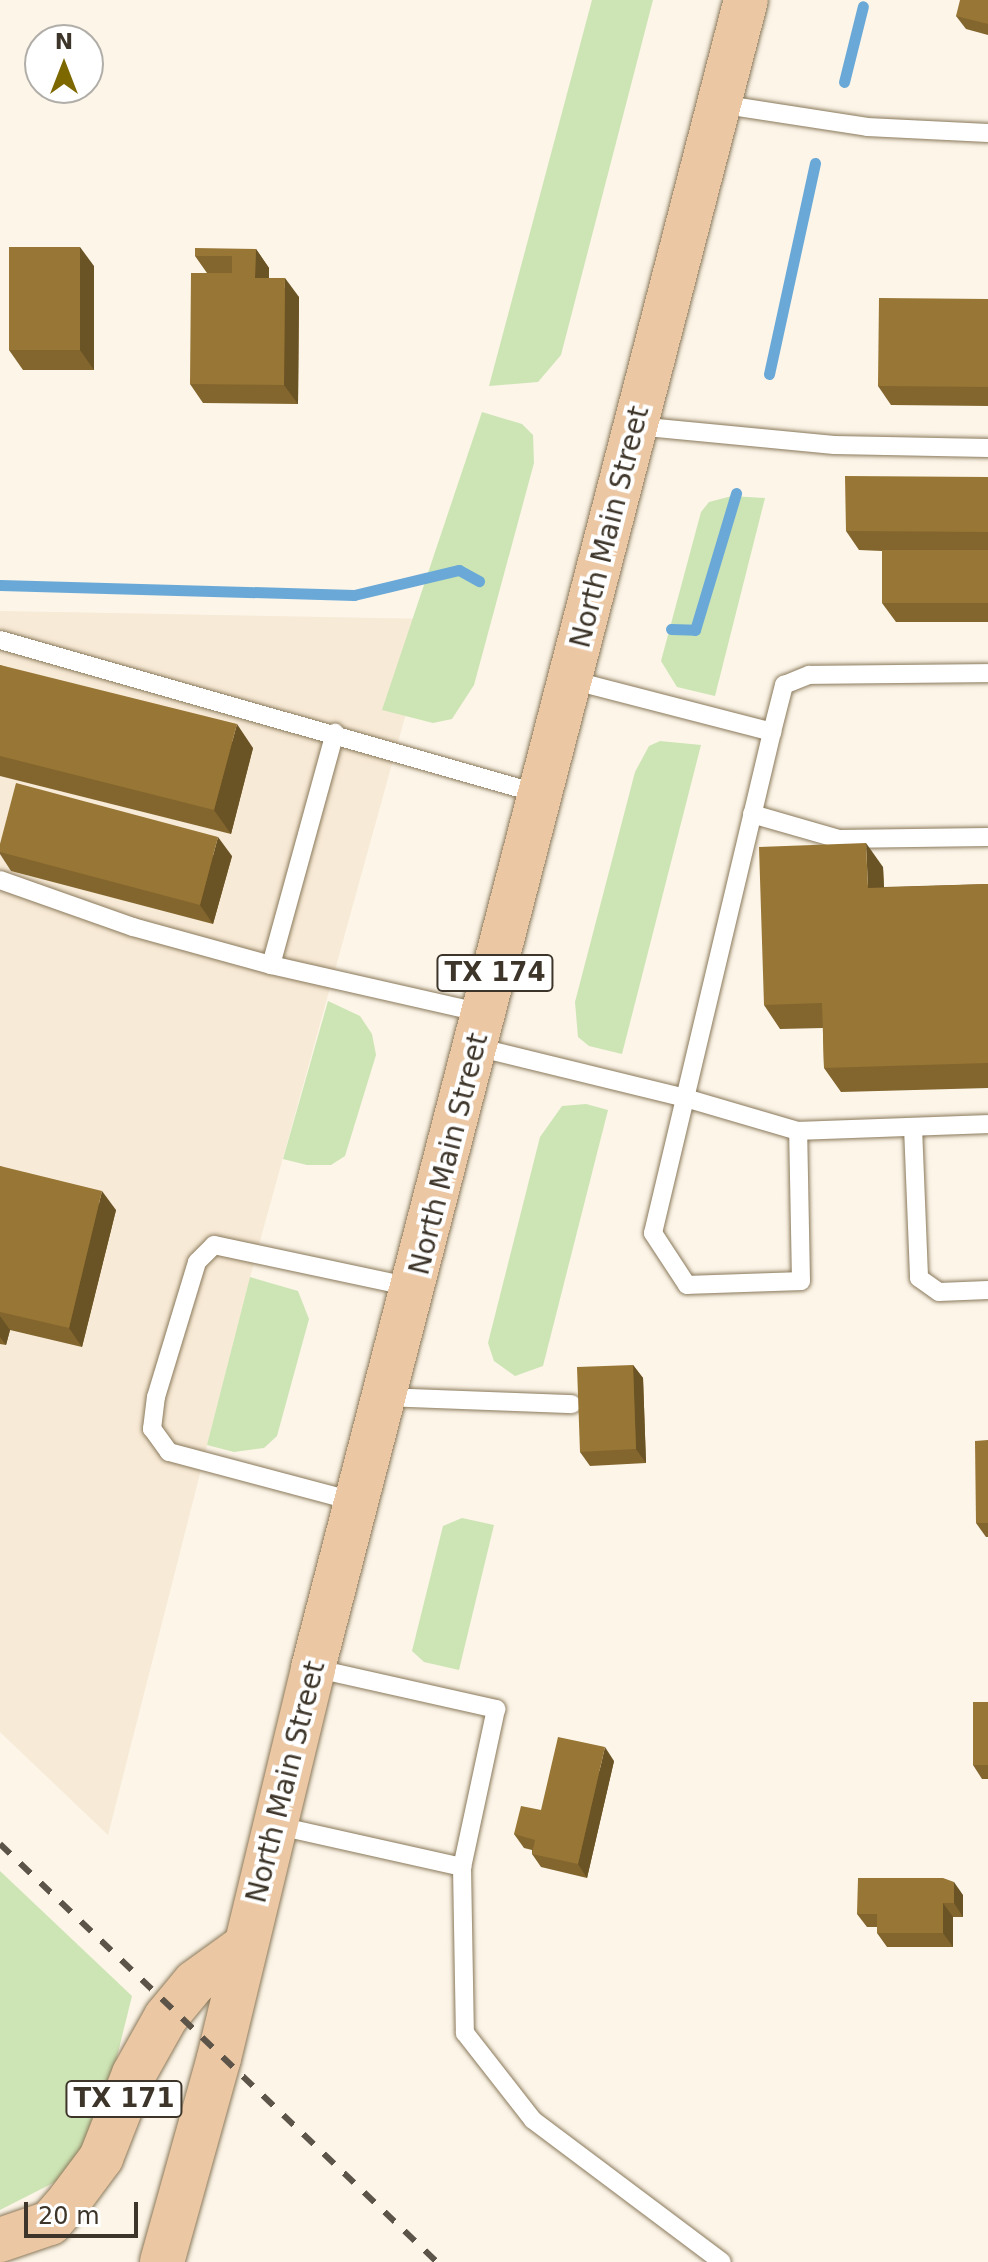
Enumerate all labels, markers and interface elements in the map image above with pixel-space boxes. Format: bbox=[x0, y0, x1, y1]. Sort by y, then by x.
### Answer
north arrow bbox=[24, 24, 104, 104]
text: N bbox=[55, 29, 73, 54]
street label: North Main Street bbox=[564, 403, 656, 651]
road number: TX 174 bbox=[435, 951, 555, 995]
street label: North Main Street bbox=[403, 1030, 495, 1278]
street label: North Main Street bbox=[240, 1658, 332, 1906]
road number: TX 171 bbox=[64, 2077, 184, 2121]
scale bar bbox=[28, 2186, 142, 2236]
text: 20 m bbox=[38, 2202, 100, 2230]

